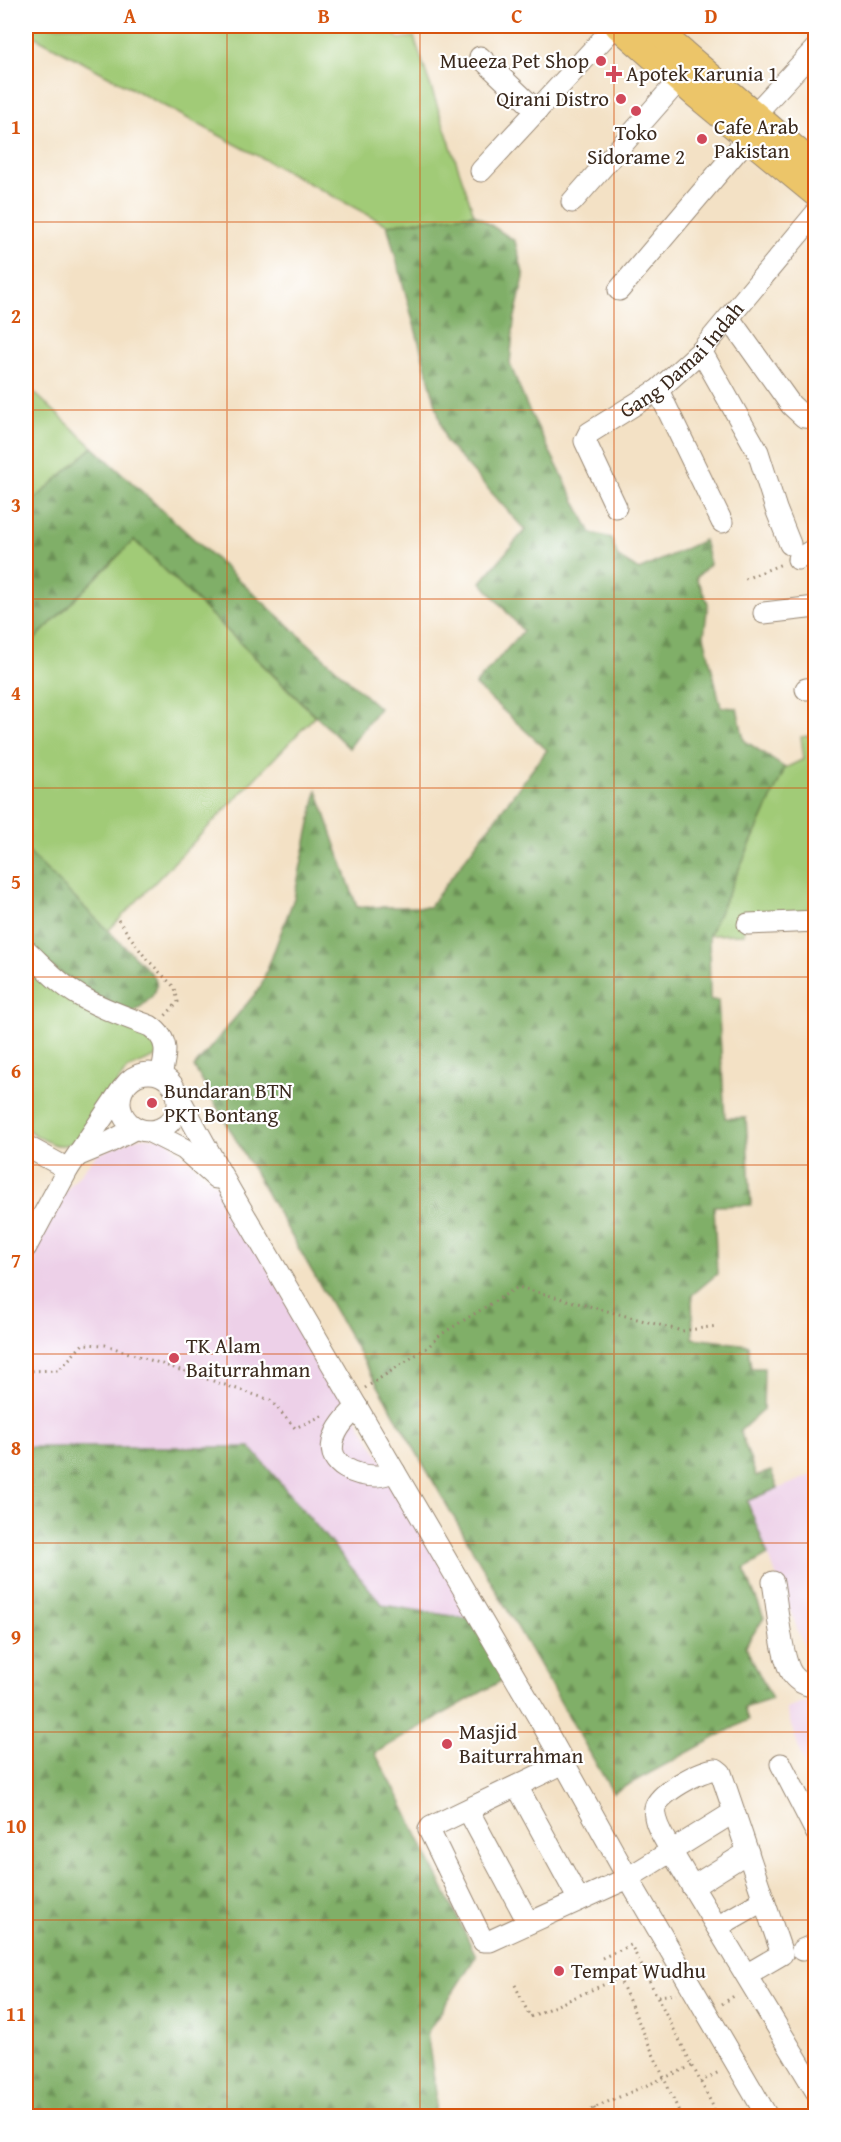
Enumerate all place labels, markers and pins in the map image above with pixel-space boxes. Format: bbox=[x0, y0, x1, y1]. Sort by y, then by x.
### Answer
place label: Mueeza Pet Shop bbox=[440, 45, 589, 76]
marker: Mueeza Pet Shop bbox=[594, 54, 608, 68]
place label: Apotek Karunia 1 bbox=[626, 58, 778, 89]
marker: Apotek Karunia 1 bbox=[607, 67, 621, 81]
place label: Qirani Distro bbox=[496, 83, 609, 114]
marker: Qirani Distro bbox=[614, 92, 628, 106]
marker: Toko Sidorame 2 bbox=[629, 104, 643, 118]
place label: Cafe Arab Pakistan bbox=[714, 111, 799, 166]
place label: Toko Sidorame 2 bbox=[587, 117, 685, 172]
marker: Cafe Arab Pakistan bbox=[695, 132, 709, 146]
place label: Bundaran BTN PKT Bontang bbox=[164, 1075, 293, 1130]
marker: Bundaran BTN PKT Bontang bbox=[145, 1096, 159, 1110]
place label: TK Alam Baiturrahman bbox=[186, 1330, 310, 1385]
marker: TK Alam Baiturrahman bbox=[167, 1351, 181, 1365]
place label: Masjid Baiturrahman bbox=[459, 1716, 583, 1771]
marker: Masjid Baiturrahman bbox=[440, 1737, 454, 1751]
place label: Tempat Wudhu bbox=[571, 1955, 706, 1986]
marker: Tempat Wudhu bbox=[552, 1964, 566, 1978]

